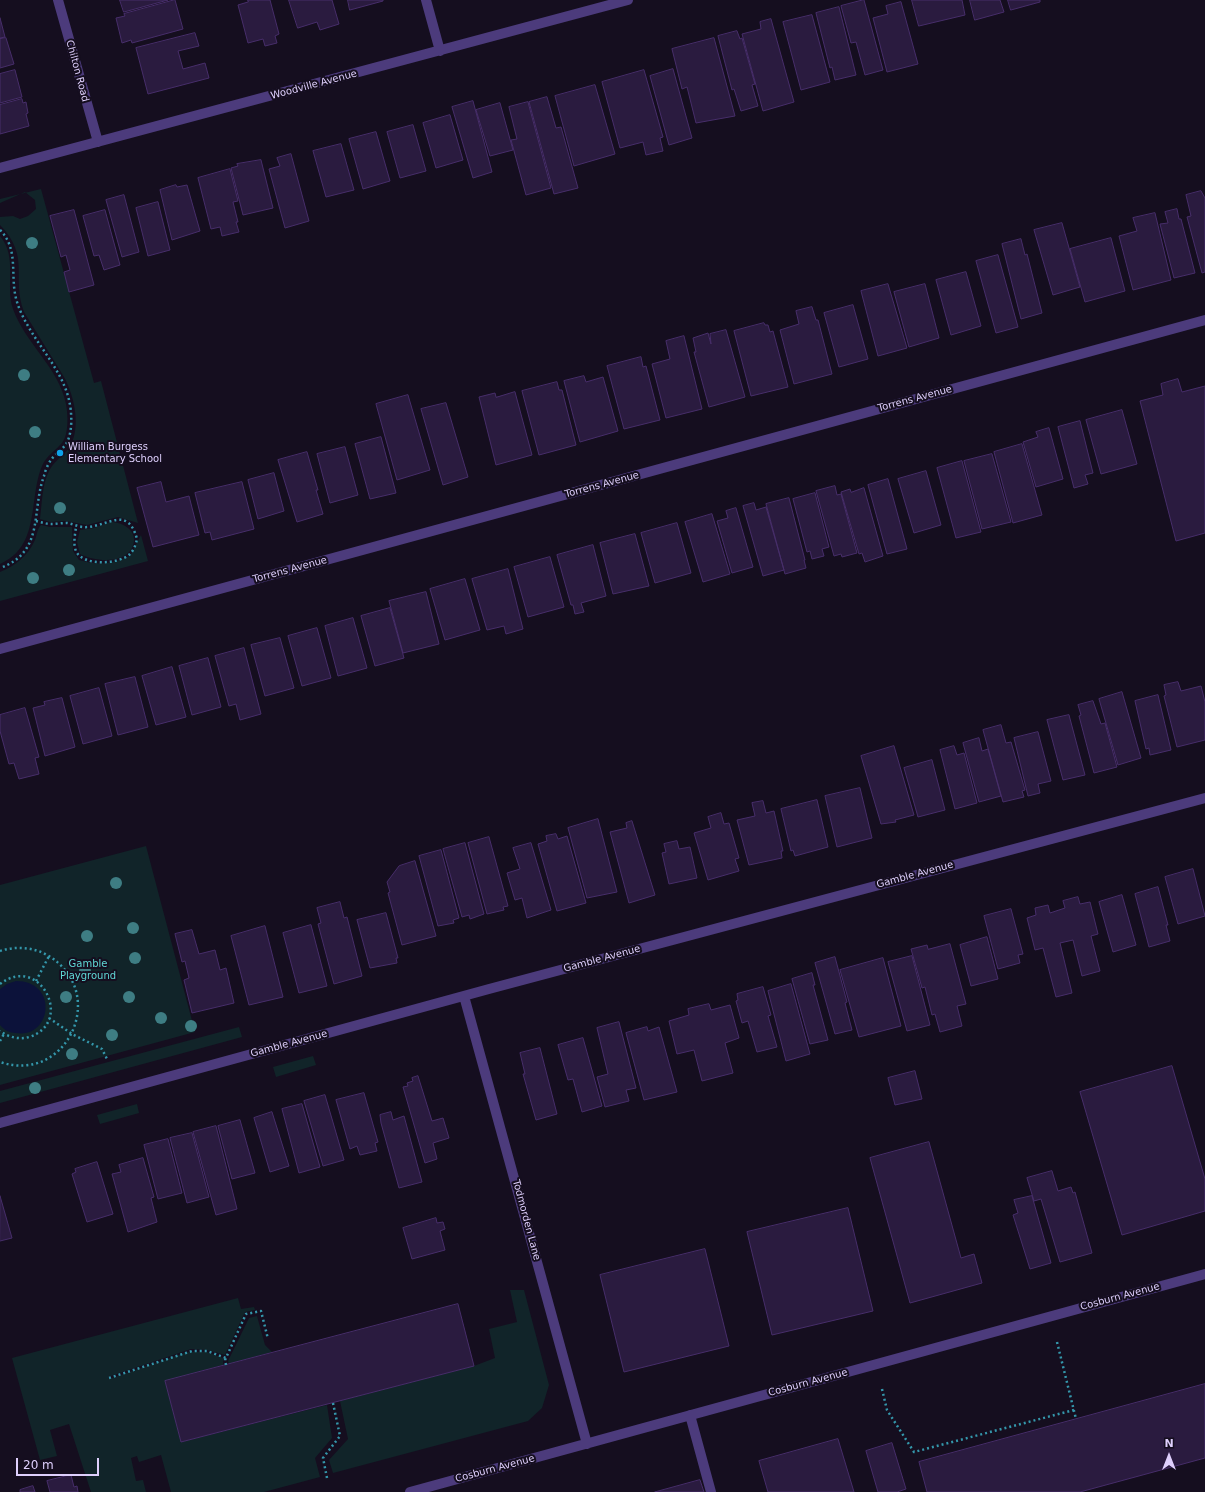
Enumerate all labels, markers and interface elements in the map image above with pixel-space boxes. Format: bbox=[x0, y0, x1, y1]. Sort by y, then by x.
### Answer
street label: Chilton Road bbox=[63, 39, 91, 103]
street label: Woodville Avenue bbox=[270, 68, 358, 102]
street label: Torrens Avenue bbox=[877, 383, 953, 415]
place label: William Burgess Elementary School bbox=[68, 441, 162, 464]
marker: William Burgess Elementary School bbox=[55, 448, 65, 458]
street label: Torrens Avenue bbox=[564, 469, 640, 501]
street label: Torrens Avenue bbox=[252, 554, 328, 586]
street label: Gamble Avenue bbox=[875, 859, 955, 891]
street label: Gamble Avenue bbox=[562, 943, 642, 975]
park label: Gamble Playground bbox=[60, 958, 116, 982]
street label: Gamble Avenue bbox=[249, 1028, 329, 1060]
street label: Todmorden Lane bbox=[509, 1178, 543, 1262]
street label: Cosburn Avenue bbox=[1079, 1281, 1161, 1313]
street label: Cosburn Avenue bbox=[767, 1367, 849, 1399]
north arrow bbox=[1149, 1436, 1189, 1476]
text: N bbox=[1164, 1437, 1174, 1450]
scale bar bbox=[18, 1450, 101, 1476]
street label: Cosburn Avenue bbox=[454, 1453, 536, 1485]
text: 20 m bbox=[23, 1458, 54, 1472]

